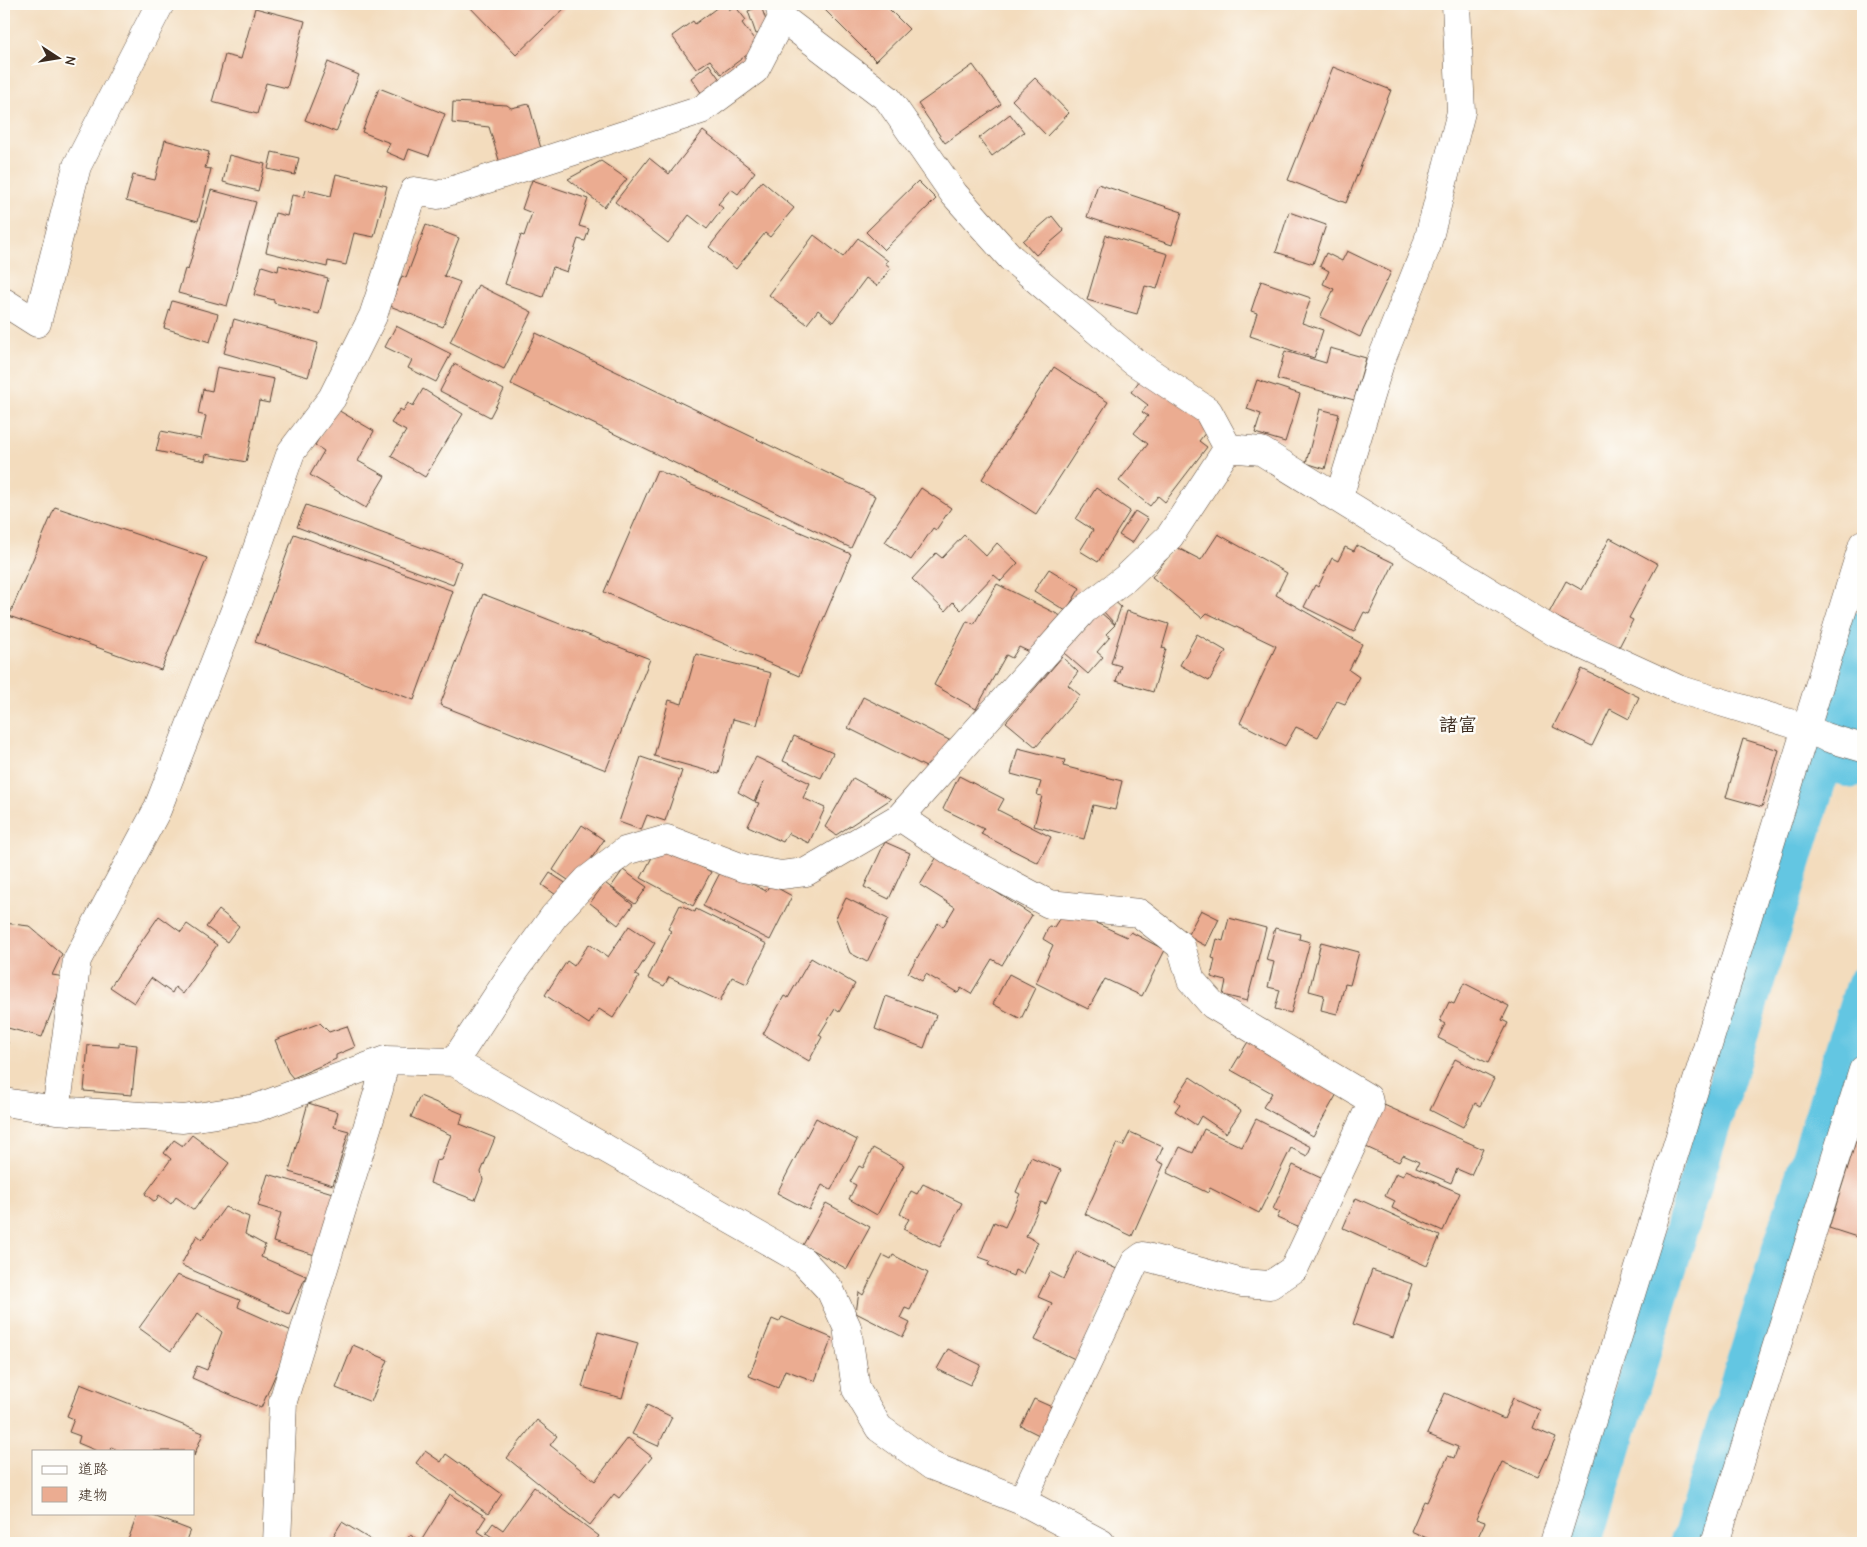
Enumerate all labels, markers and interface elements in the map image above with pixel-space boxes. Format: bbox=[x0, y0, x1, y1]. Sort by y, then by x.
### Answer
north arrow bbox=[32, 32, 82, 82]
text: N bbox=[61, 54, 79, 67]
district label: 諸富 bbox=[1439, 714, 1477, 736]
legend bbox=[32, 1450, 195, 1514]
text: 道路 bbox=[78, 1460, 108, 1478]
text: 建物 bbox=[78, 1486, 108, 1504]

